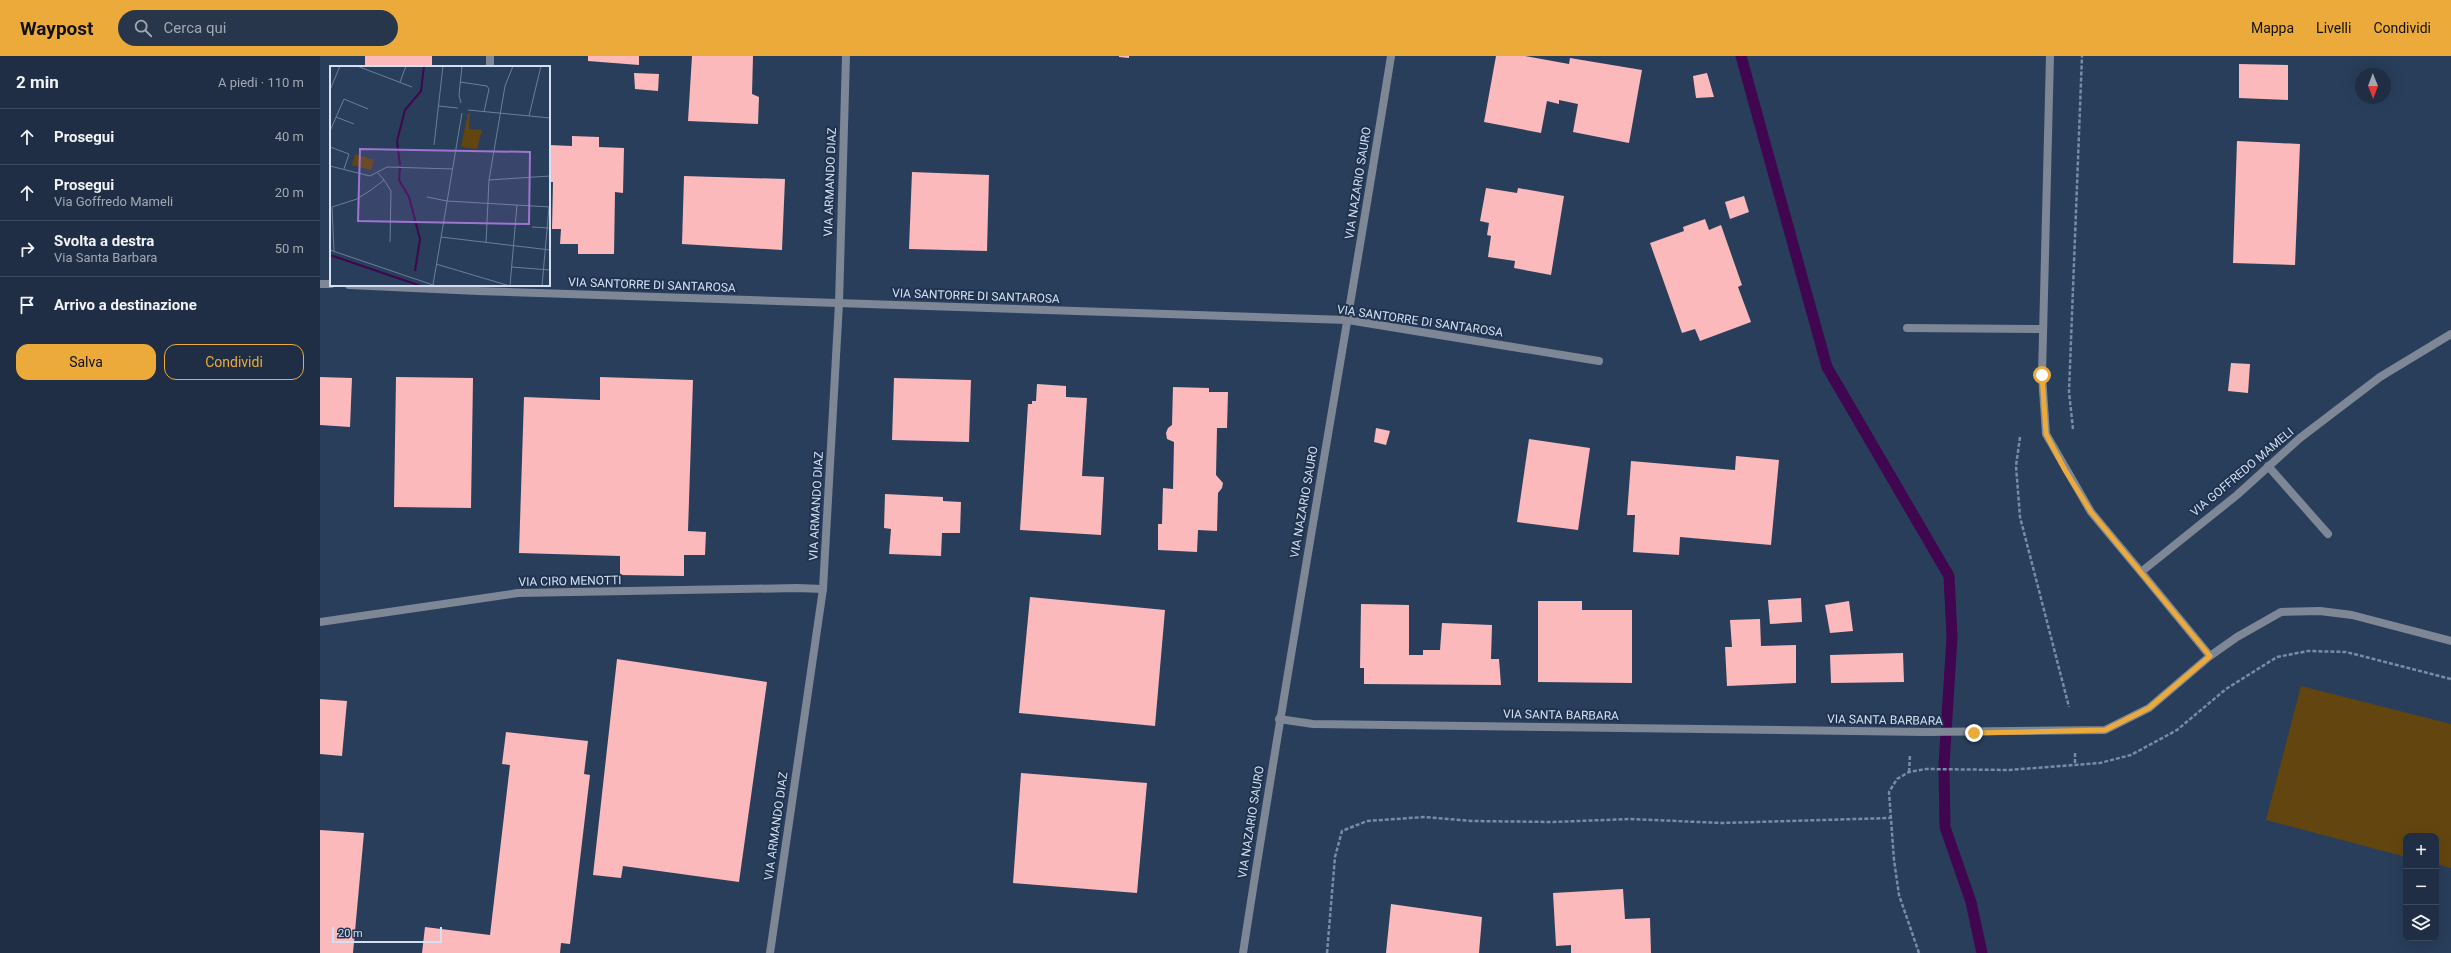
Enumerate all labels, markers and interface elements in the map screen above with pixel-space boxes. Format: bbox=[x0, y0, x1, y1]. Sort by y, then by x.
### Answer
search box bbox=[118, 10, 398, 46]
text: Waypost bbox=[20, 17, 94, 40]
icon: search bbox=[132, 17, 154, 39]
text: Cerca qui bbox=[164, 19, 226, 37]
text: Mappa bbox=[2251, 20, 2294, 36]
text: Livelli bbox=[2316, 20, 2351, 36]
text: Condividi bbox=[2373, 20, 2431, 36]
inset map bbox=[330, 66, 550, 286]
north arrow bbox=[2355, 68, 2391, 104]
text: 2 min bbox=[16, 72, 59, 92]
text: A piedi · 110 m bbox=[218, 75, 304, 90]
icon: ahead bbox=[16, 126, 38, 148]
street label: VIA NAZARIO SAURO bbox=[1342, 126, 1374, 240]
street label: VIA ARMANDO DIAZ bbox=[821, 127, 839, 237]
text: Prosegui bbox=[54, 128, 114, 146]
text: 40 m bbox=[275, 129, 304, 144]
text: Prosegui bbox=[54, 176, 114, 194]
icon: ahead bbox=[16, 182, 38, 204]
text: 20 m bbox=[275, 185, 304, 200]
text: Via Goffredo Mameli bbox=[54, 194, 173, 209]
text: Svolta a destra bbox=[54, 232, 154, 250]
icon: right bbox=[16, 238, 38, 260]
text: 50 m bbox=[275, 241, 304, 256]
text: Via Santa Barbara bbox=[54, 250, 157, 265]
street label: VIA SANTORRE DI SANTAROSA bbox=[568, 275, 736, 295]
street label: VIA SANTORRE DI SANTAROSA bbox=[892, 286, 1060, 306]
icon: arrive bbox=[16, 294, 38, 316]
text: Arrivo a destinazione bbox=[54, 296, 197, 314]
street label: VIA SANTORRE DI SANTAROSA bbox=[1336, 302, 1504, 340]
button: Salva bbox=[16, 344, 156, 380]
button: Condividi bbox=[164, 344, 304, 380]
route start bbox=[2033, 366, 2051, 384]
street label: VIA GOFFREDO MAMELI bbox=[2188, 425, 2296, 519]
street label: VIA NAZARIO SAURO bbox=[1287, 445, 1321, 559]
street label: VIA ARMANDO DIAZ bbox=[806, 451, 826, 561]
street label: VIA CIRO MENOTTI bbox=[518, 573, 622, 589]
street label: VIA SANTA BARBARA bbox=[1503, 707, 1619, 723]
street label: VIA SANTA BARBARA bbox=[1827, 712, 1943, 728]
route end bbox=[1965, 724, 1983, 742]
street label: VIA NAZARIO SAURO bbox=[1235, 765, 1267, 879]
street label: VIA ARMANDO DIAZ bbox=[761, 771, 791, 881]
map controls bbox=[2403, 833, 2439, 941]
button: + bbox=[2403, 833, 2439, 869]
button: − bbox=[2403, 869, 2439, 905]
button: layers bbox=[2403, 905, 2439, 941]
scale bar bbox=[332, 925, 442, 944]
text: 20 m bbox=[338, 927, 363, 940]

